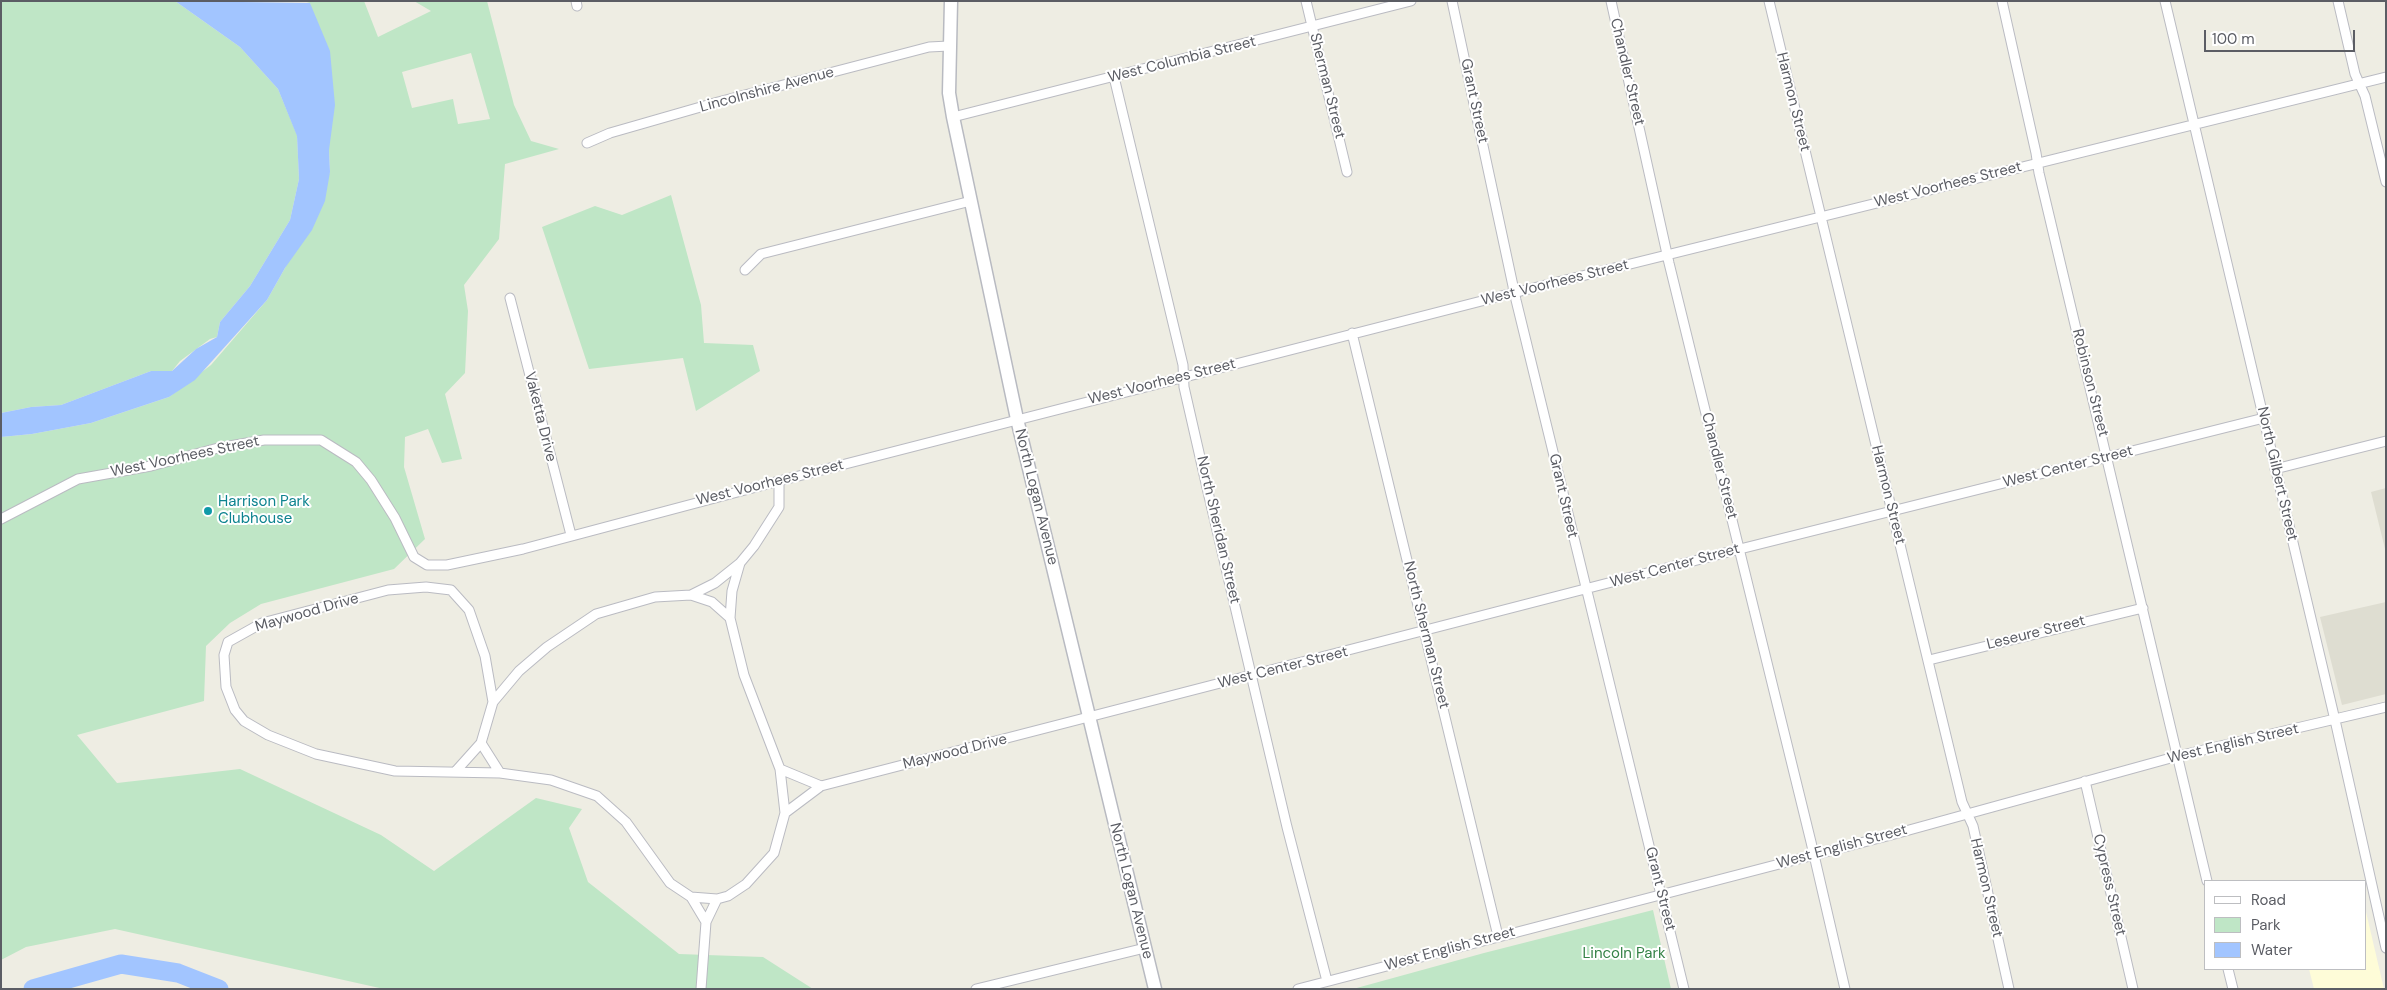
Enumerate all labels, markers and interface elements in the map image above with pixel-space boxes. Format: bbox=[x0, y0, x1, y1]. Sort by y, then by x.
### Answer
street label: Chandler Street bbox=[1606, 17, 1648, 127]
scale bar bbox=[2207, 20, 2358, 52]
text: 100 m bbox=[2212, 29, 2255, 49]
street label: Sherman Street bbox=[1305, 31, 1349, 141]
street label: West Columbia Street bbox=[1106, 33, 1258, 87]
street label: Harmon Street bbox=[1772, 51, 1814, 153]
street label: Grant Street bbox=[1456, 57, 1492, 145]
street label: Lincolnshire Avenue bbox=[698, 63, 836, 117]
street label: West Voorhees Street bbox=[1872, 158, 2024, 212]
street label: West Voorhees Street bbox=[1479, 256, 1631, 310]
street label: Robinson Street bbox=[2068, 327, 2112, 439]
street label: West Voorhees Street bbox=[1086, 355, 1238, 409]
street label: Vaketta Drive bbox=[520, 370, 560, 464]
street label: North Gilbert Street bbox=[2253, 405, 2301, 543]
street label: Chandler Street bbox=[1697, 411, 1741, 521]
street label: North Logan Avenue bbox=[1010, 427, 1062, 567]
street label: West Voorhees Street bbox=[109, 432, 261, 482]
street label: West Center Street bbox=[2001, 442, 2135, 492]
street label: Harmon Street bbox=[1867, 444, 1909, 546]
street label: Grant Street bbox=[1545, 452, 1581, 540]
street label: North Sheridan Street bbox=[1192, 454, 1244, 606]
street label: West Voorhees Street bbox=[694, 456, 846, 510]
place label: Harrison Park Clubhouse bbox=[218, 493, 310, 528]
marker: Harrison Park Clubhouse bbox=[202, 505, 214, 517]
street label: West Center Street bbox=[1608, 540, 1742, 592]
street label: North Sherman Street bbox=[1399, 559, 1453, 711]
street label: Maywood Drive bbox=[253, 590, 361, 636]
street label: Leseure Street bbox=[1985, 612, 2087, 654]
street label: West Center Street bbox=[1216, 643, 1350, 693]
street label: West English Street bbox=[2165, 720, 2301, 768]
street label: Maywood Drive bbox=[901, 730, 1009, 774]
street label: North Logan Avenue bbox=[1105, 821, 1157, 961]
street label: West English Street bbox=[1775, 821, 1909, 873]
street label: Cypress Street bbox=[2089, 832, 2129, 938]
street label: Harmon Street bbox=[1966, 837, 2006, 939]
street label: Grant Street bbox=[1641, 845, 1679, 933]
legend bbox=[2204, 880, 2367, 970]
text: Road bbox=[2251, 890, 2286, 910]
text: Park bbox=[2251, 915, 2281, 935]
street label: West English Street bbox=[1383, 923, 1517, 975]
text: Water bbox=[2251, 940, 2292, 960]
park label: Lincoln Park bbox=[1582, 945, 1666, 963]

